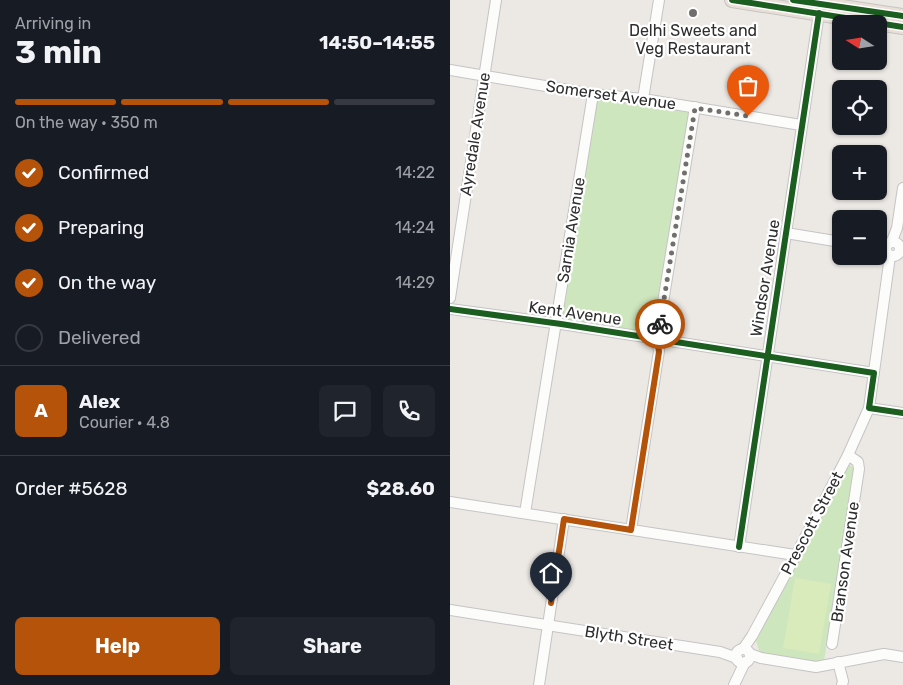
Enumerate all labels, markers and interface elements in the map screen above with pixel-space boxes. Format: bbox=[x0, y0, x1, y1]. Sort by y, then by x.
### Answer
marker: Delhi Sweets and Veg Restaurant bbox=[687, 7, 699, 19]
text: Arriving in bbox=[15, 14, 91, 33]
north arrow bbox=[832, 15, 888, 70]
map controls bbox=[832, 15, 887, 265]
place label: Delhi Sweets and Veg Restaurant bbox=[629, 21, 757, 58]
text: 14:50–14:55 bbox=[319, 31, 435, 54]
text: 3 min bbox=[15, 33, 102, 71]
pin bbox=[727, 65, 769, 116]
street label: Ayredale Avenue bbox=[456, 71, 494, 197]
icon: bag bbox=[734, 72, 762, 100]
street label: Somerset Avenue bbox=[545, 76, 677, 114]
button: locate bbox=[832, 80, 887, 135]
text: On the way · 350 m bbox=[15, 113, 158, 132]
button: + bbox=[832, 145, 887, 200]
icon: check bbox=[15, 159, 43, 187]
text: Confirmed bbox=[58, 161, 149, 184]
text: 14:22 bbox=[395, 163, 435, 182]
street label: Sarnia Avenue bbox=[553, 176, 589, 284]
button: − bbox=[832, 210, 887, 265]
icon: check bbox=[15, 214, 43, 242]
text: Preparing bbox=[58, 216, 144, 239]
text: 14:24 bbox=[395, 218, 435, 237]
street label: Windsor Avenue bbox=[746, 218, 784, 338]
icon: check bbox=[15, 269, 43, 297]
text: On the way bbox=[58, 271, 156, 294]
text: 14:29 bbox=[395, 273, 435, 292]
street label: Kent Avenue bbox=[527, 297, 623, 329]
courier bbox=[635, 299, 685, 349]
icon: bike bbox=[646, 310, 674, 338]
text: Delivered bbox=[58, 326, 141, 349]
button: chat bbox=[319, 385, 371, 437]
button: phone bbox=[383, 385, 435, 437]
text: Alex bbox=[79, 390, 120, 413]
text: A bbox=[34, 399, 48, 422]
text: Courier · 4.8 bbox=[79, 413, 170, 432]
street label: Prescott Street bbox=[777, 468, 847, 578]
text: Order #5628 bbox=[15, 477, 128, 500]
text: $28.60 bbox=[367, 477, 435, 500]
street label: Branson Avenue bbox=[827, 500, 863, 624]
pin bbox=[530, 552, 572, 603]
icon: home bbox=[537, 559, 565, 587]
button: Help bbox=[15, 617, 220, 675]
button: Share bbox=[230, 617, 435, 675]
street label: Blyth Street bbox=[583, 622, 675, 654]

